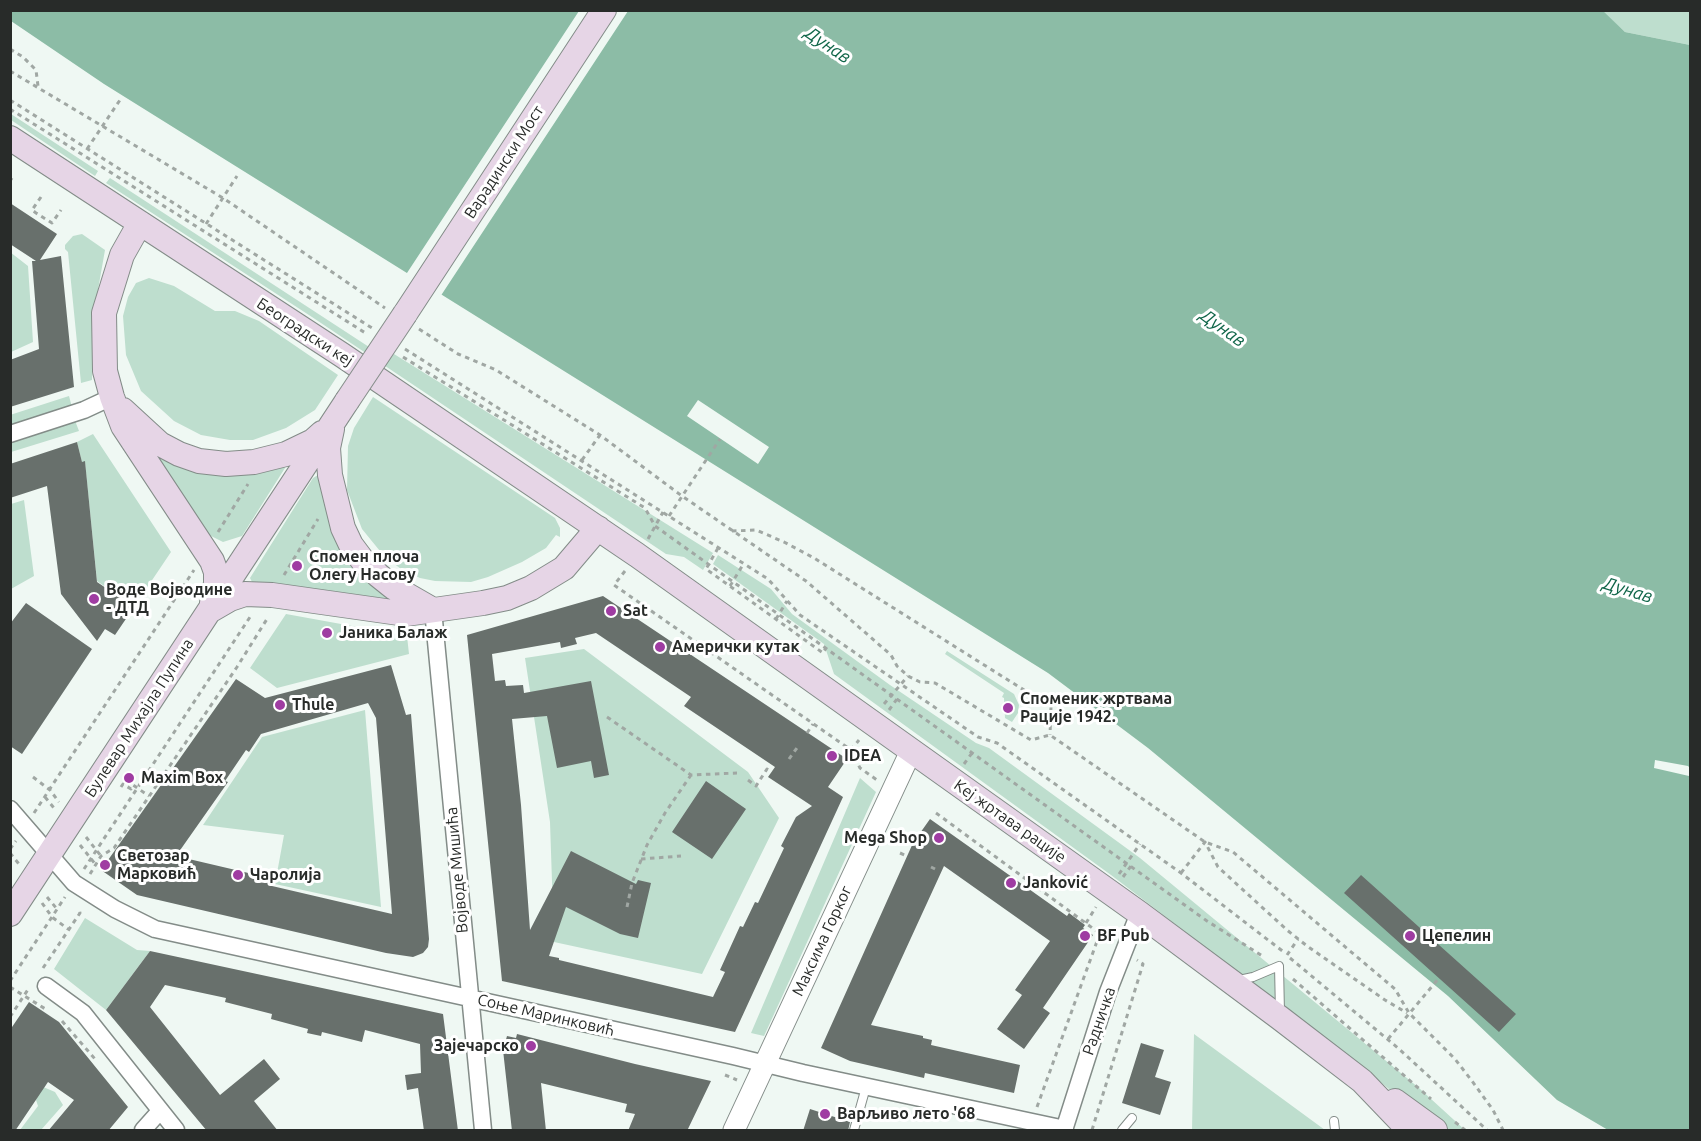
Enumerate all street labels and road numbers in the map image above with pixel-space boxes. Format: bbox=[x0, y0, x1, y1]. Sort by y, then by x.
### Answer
street label: Варадински Мост bbox=[460, 102, 548, 222]
street label: Београдски кеј bbox=[253, 294, 357, 370]
street label: Булевар Михајла Пупина bbox=[80, 635, 198, 801]
street label: Кеј жртава рације bbox=[950, 775, 1070, 867]
street label: Војводе Мишића bbox=[442, 806, 472, 934]
street label: Максима Горког bbox=[788, 883, 856, 999]
street label: Радничка bbox=[1078, 984, 1120, 1058]
street label: Соње Маринковић bbox=[475, 990, 617, 1040]

